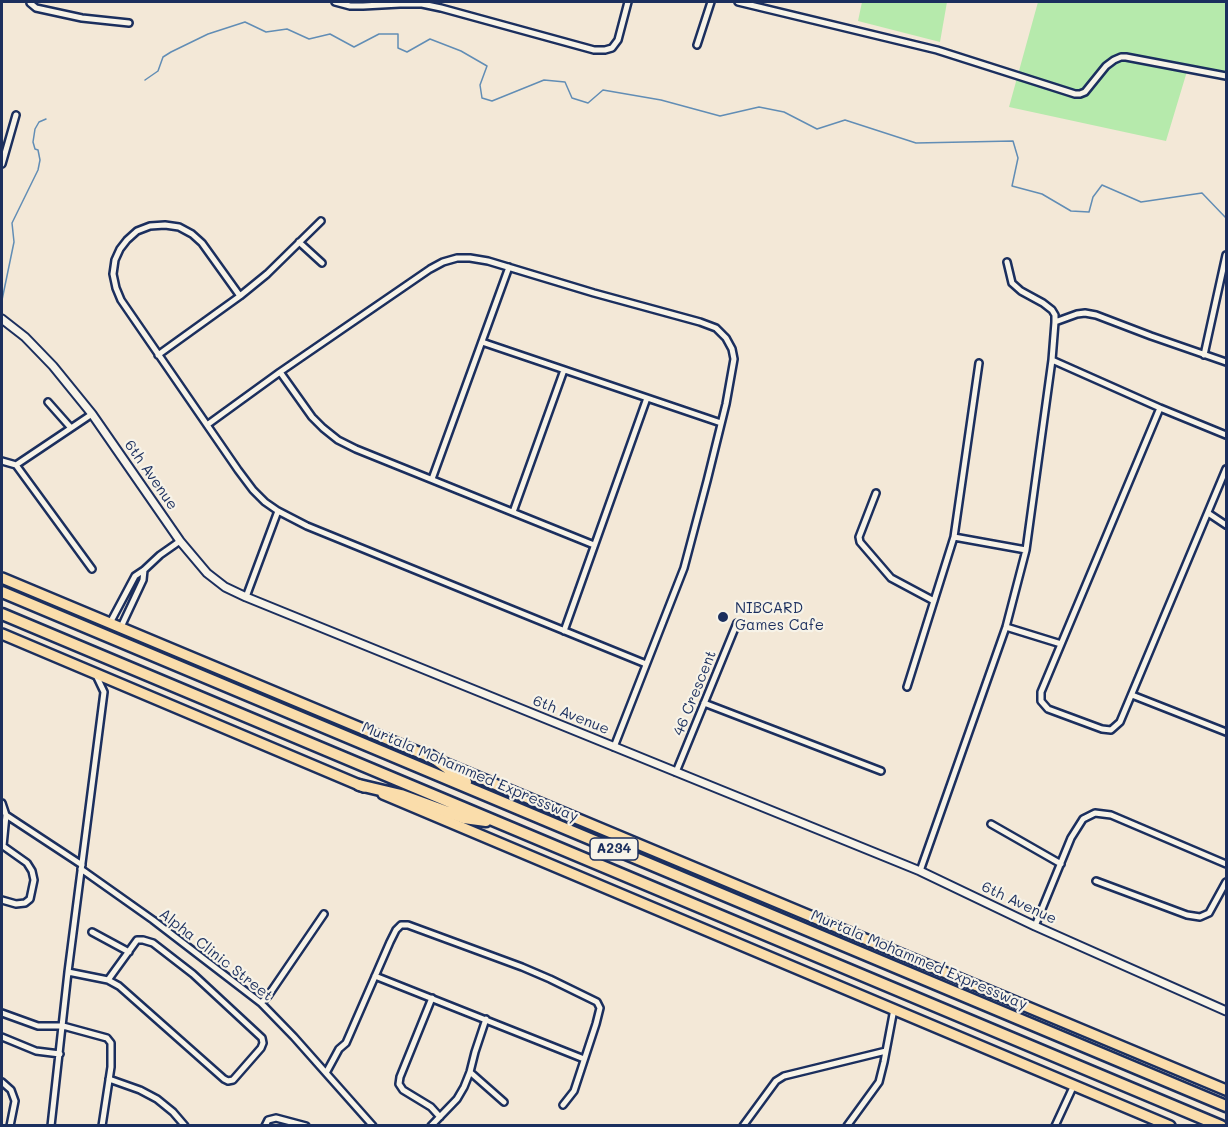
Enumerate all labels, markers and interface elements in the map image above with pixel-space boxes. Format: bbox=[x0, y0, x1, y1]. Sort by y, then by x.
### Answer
street label: 6th Avenue bbox=[120, 437, 182, 513]
place label: NIBCARD Games Cafe bbox=[735, 599, 824, 634]
marker: NIBCARD Games Cafe bbox=[716, 610, 730, 624]
street label: 46 Crescent bbox=[670, 648, 720, 738]
street label: 6th Avenue bbox=[530, 692, 612, 738]
street label: Murtala Mohammed Expressway bbox=[359, 718, 581, 826]
road number: A234 bbox=[590, 838, 638, 860]
street label: 6th Avenue bbox=[979, 878, 1059, 928]
street label: Alpha Clinic Street bbox=[156, 905, 276, 1005]
street label: Murtala Mohammed Expressway bbox=[808, 906, 1030, 1014]

